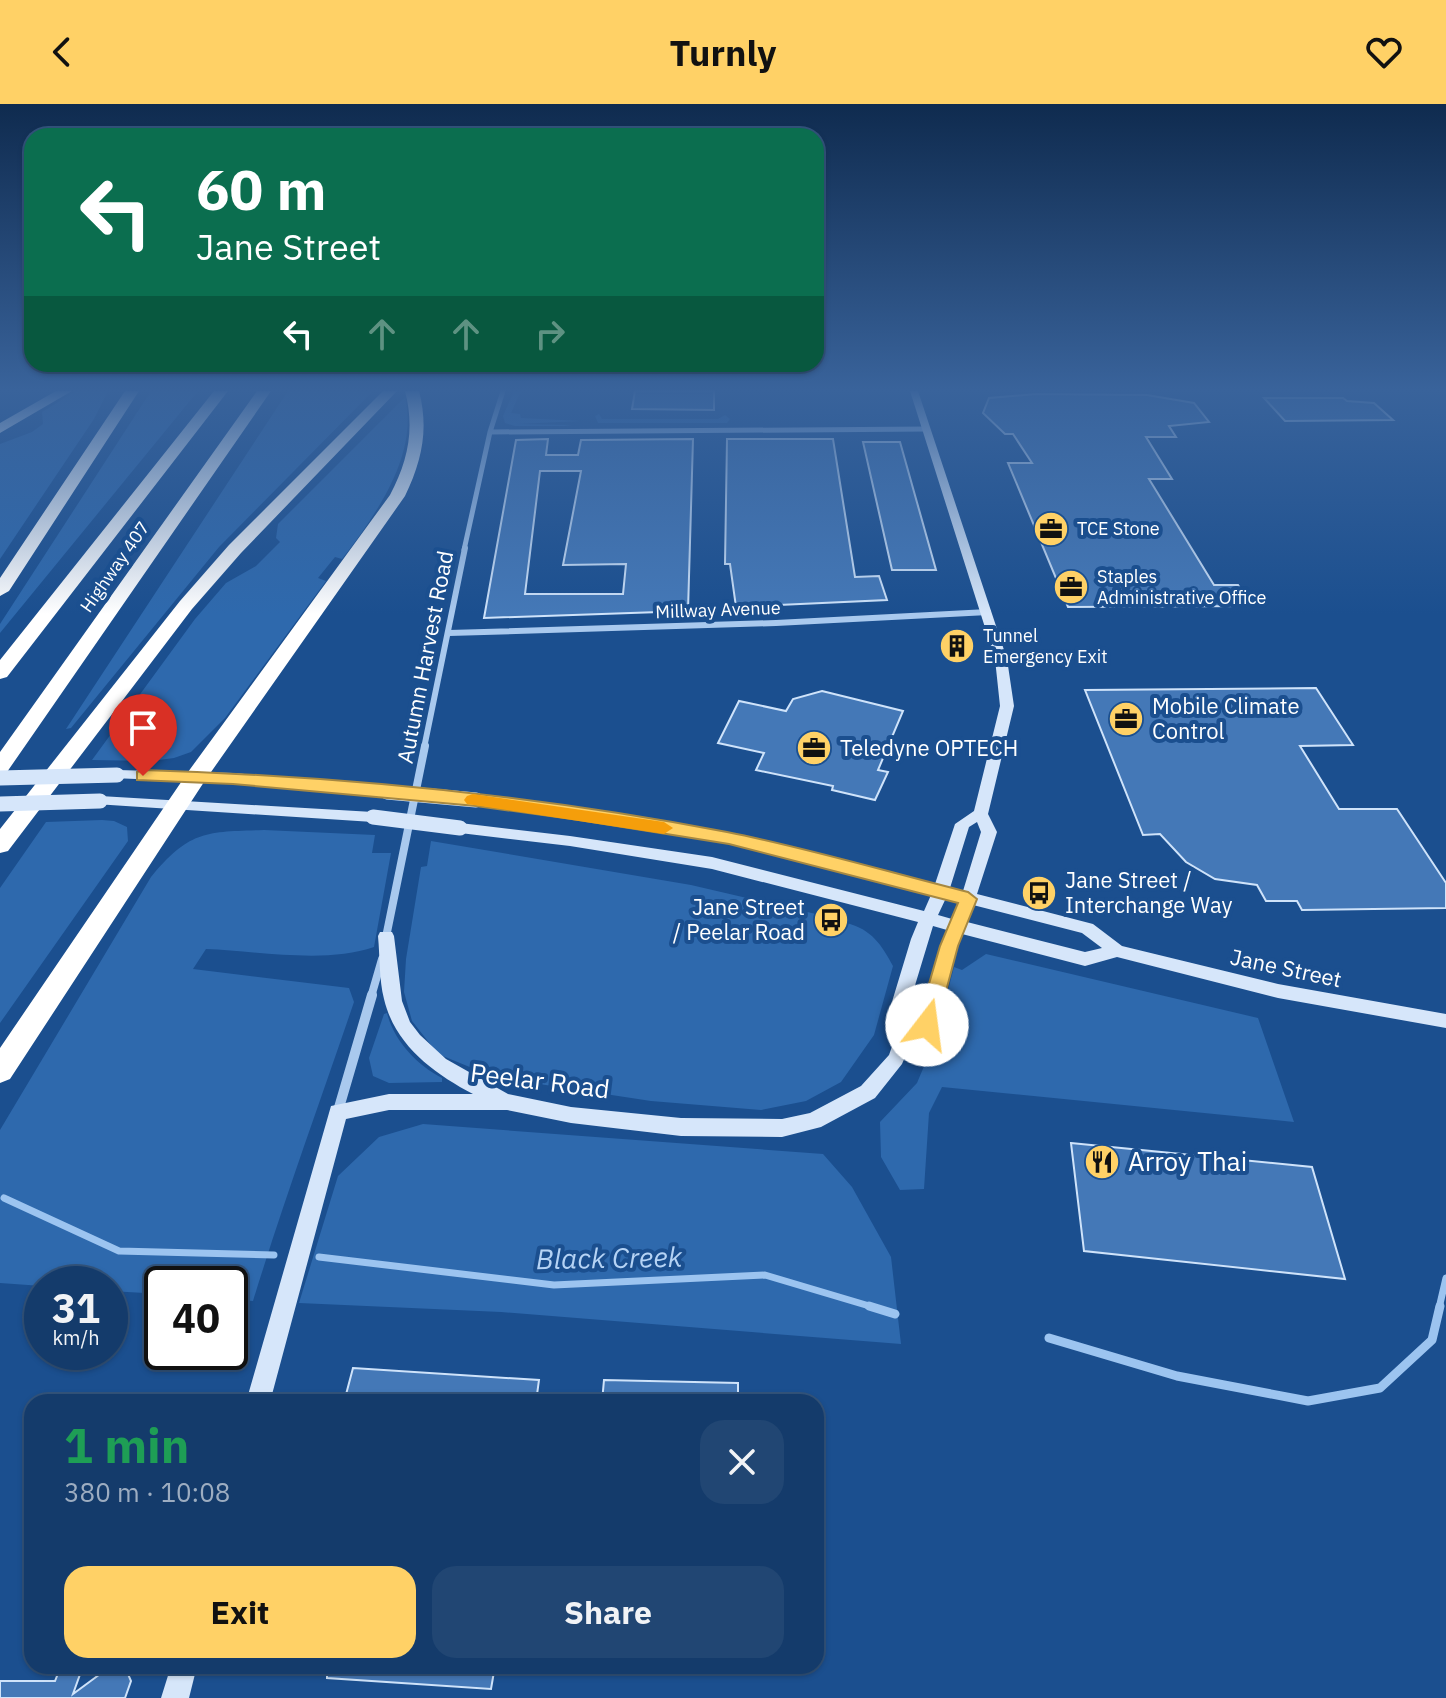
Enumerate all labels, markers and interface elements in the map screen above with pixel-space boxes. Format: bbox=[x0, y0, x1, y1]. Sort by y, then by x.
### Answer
text: Turnly bbox=[670, 29, 776, 76]
icon: back bbox=[40, 30, 84, 74]
icon: heart bbox=[1362, 30, 1406, 74]
text: 60 m bbox=[196, 153, 326, 225]
icon: left bbox=[64, 160, 168, 264]
text: Jane Street bbox=[196, 223, 381, 270]
icon: left bbox=[276, 312, 320, 356]
icon: ahead bbox=[360, 312, 404, 356]
icon: ahead bbox=[444, 312, 488, 356]
icon: right bbox=[528, 312, 572, 356]
office icon: TCE Stone bbox=[1032, 510, 1070, 548]
street label: Highway 407 bbox=[75, 517, 154, 617]
place label: TCE Stone bbox=[1077, 517, 1160, 540]
street label: Autumn Harvest Road bbox=[390, 548, 459, 766]
place label: Staples Administrative Office bbox=[1097, 565, 1266, 609]
office icon: Staples Administrative Office bbox=[1052, 568, 1090, 606]
street label: Millway Avenue bbox=[655, 596, 781, 623]
place label: Tunnel Emergency Exit bbox=[983, 624, 1108, 668]
building icon: Tunnel Emergency Exit bbox=[938, 627, 976, 665]
place label: Mobile Climate Control bbox=[1152, 691, 1300, 745]
pin bbox=[109, 694, 177, 776]
office icon: Mobile Climate Control bbox=[1107, 700, 1145, 738]
icon: arrive bbox=[121, 706, 165, 750]
office icon: Teledyne OPTECH bbox=[795, 729, 833, 767]
place label: Teledyne OPTECH bbox=[840, 733, 1018, 762]
place label: Jane Street / Interchange Way bbox=[1065, 865, 1233, 919]
bus stop icon: Jane Street / Interchange Way bbox=[1020, 874, 1058, 912]
place label: Jane Street / Peelar Road bbox=[673, 892, 805, 946]
bus stop icon: Jane Street / Peelar Road bbox=[812, 901, 850, 939]
street label: Jane Street bbox=[1228, 942, 1344, 993]
position arrow bbox=[885, 983, 969, 1067]
street label: Peelar Road bbox=[468, 1055, 612, 1105]
restaurant icon: Arroy Thai bbox=[1083, 1143, 1121, 1181]
place label: Arroy Thai bbox=[1128, 1144, 1247, 1178]
water label: Black Creek bbox=[536, 1238, 683, 1277]
speed limit sign: 40 bbox=[144, 1266, 248, 1370]
text: 31 bbox=[52, 1282, 100, 1334]
text: km/h bbox=[52, 1324, 100, 1351]
text: 1 min bbox=[64, 1414, 189, 1476]
button: close bbox=[700, 1420, 784, 1504]
text: 380 m · 10:08 bbox=[64, 1475, 230, 1509]
button: Exit bbox=[64, 1566, 416, 1658]
button: Share bbox=[432, 1566, 784, 1658]

